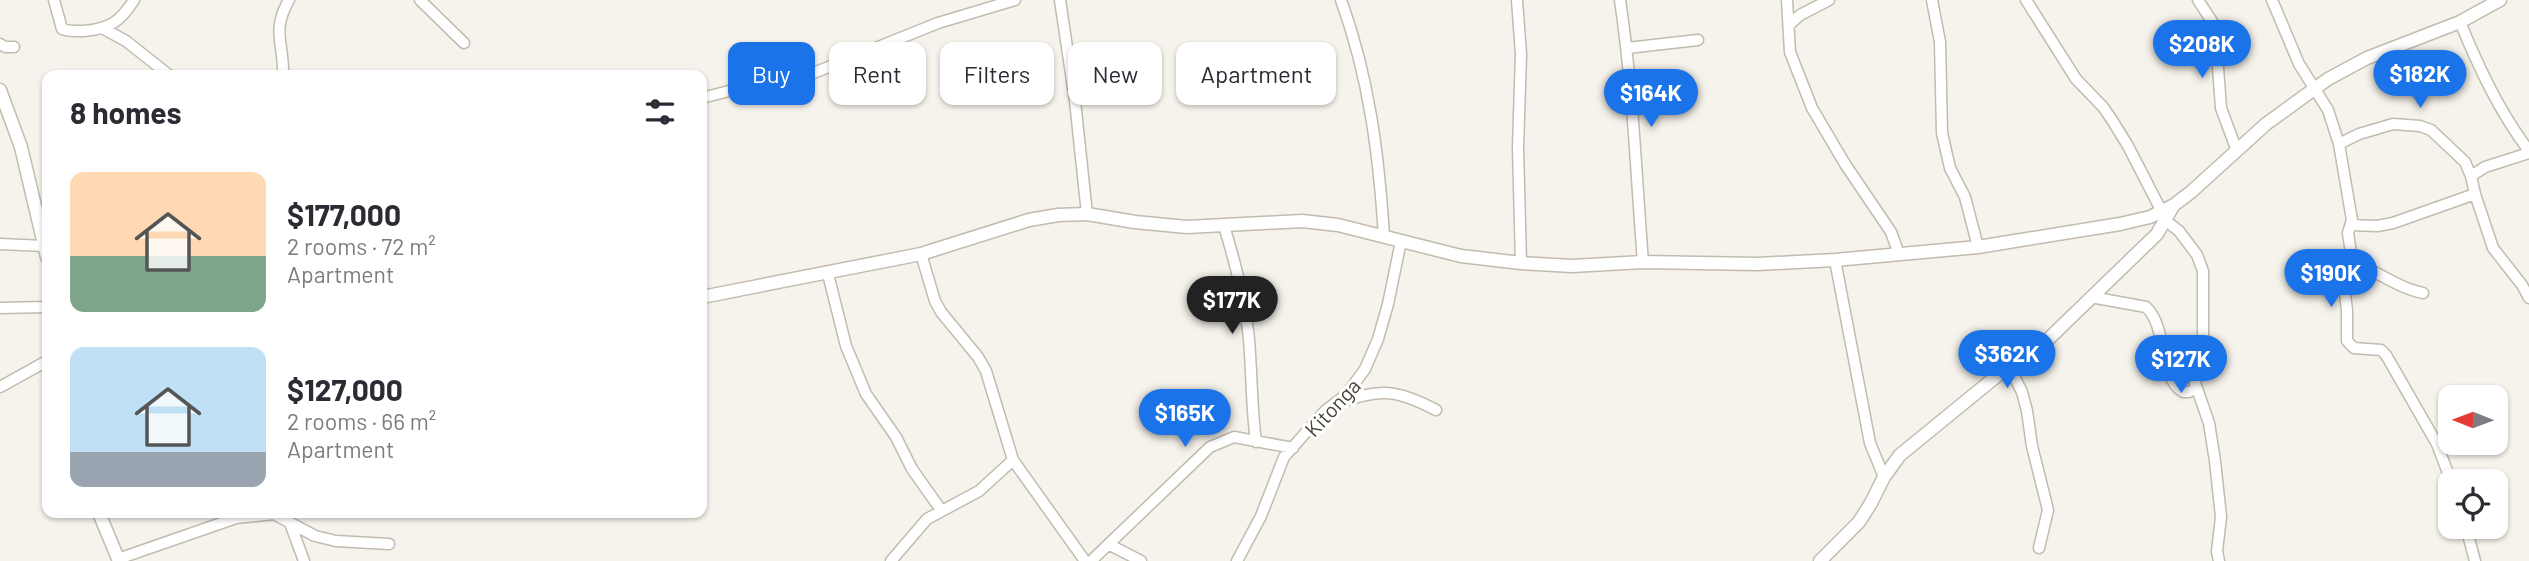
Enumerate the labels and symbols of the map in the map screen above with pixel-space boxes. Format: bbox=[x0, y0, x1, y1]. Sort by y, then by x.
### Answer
pin: $208K bbox=[2153, 20, 2251, 80]
pin: $182K bbox=[2371, 50, 2469, 110]
pin: $164K bbox=[1602, 69, 1700, 129]
pin: $190K bbox=[2282, 250, 2380, 309]
pin: $177K bbox=[1183, 276, 1281, 336]
pin: $362K bbox=[1958, 330, 2056, 390]
pin: $127K bbox=[2132, 336, 2230, 395]
street label: Kitonga bbox=[1299, 373, 1365, 441]
north arrow bbox=[2438, 385, 2508, 455]
pin: $165K bbox=[1136, 390, 1234, 449]

